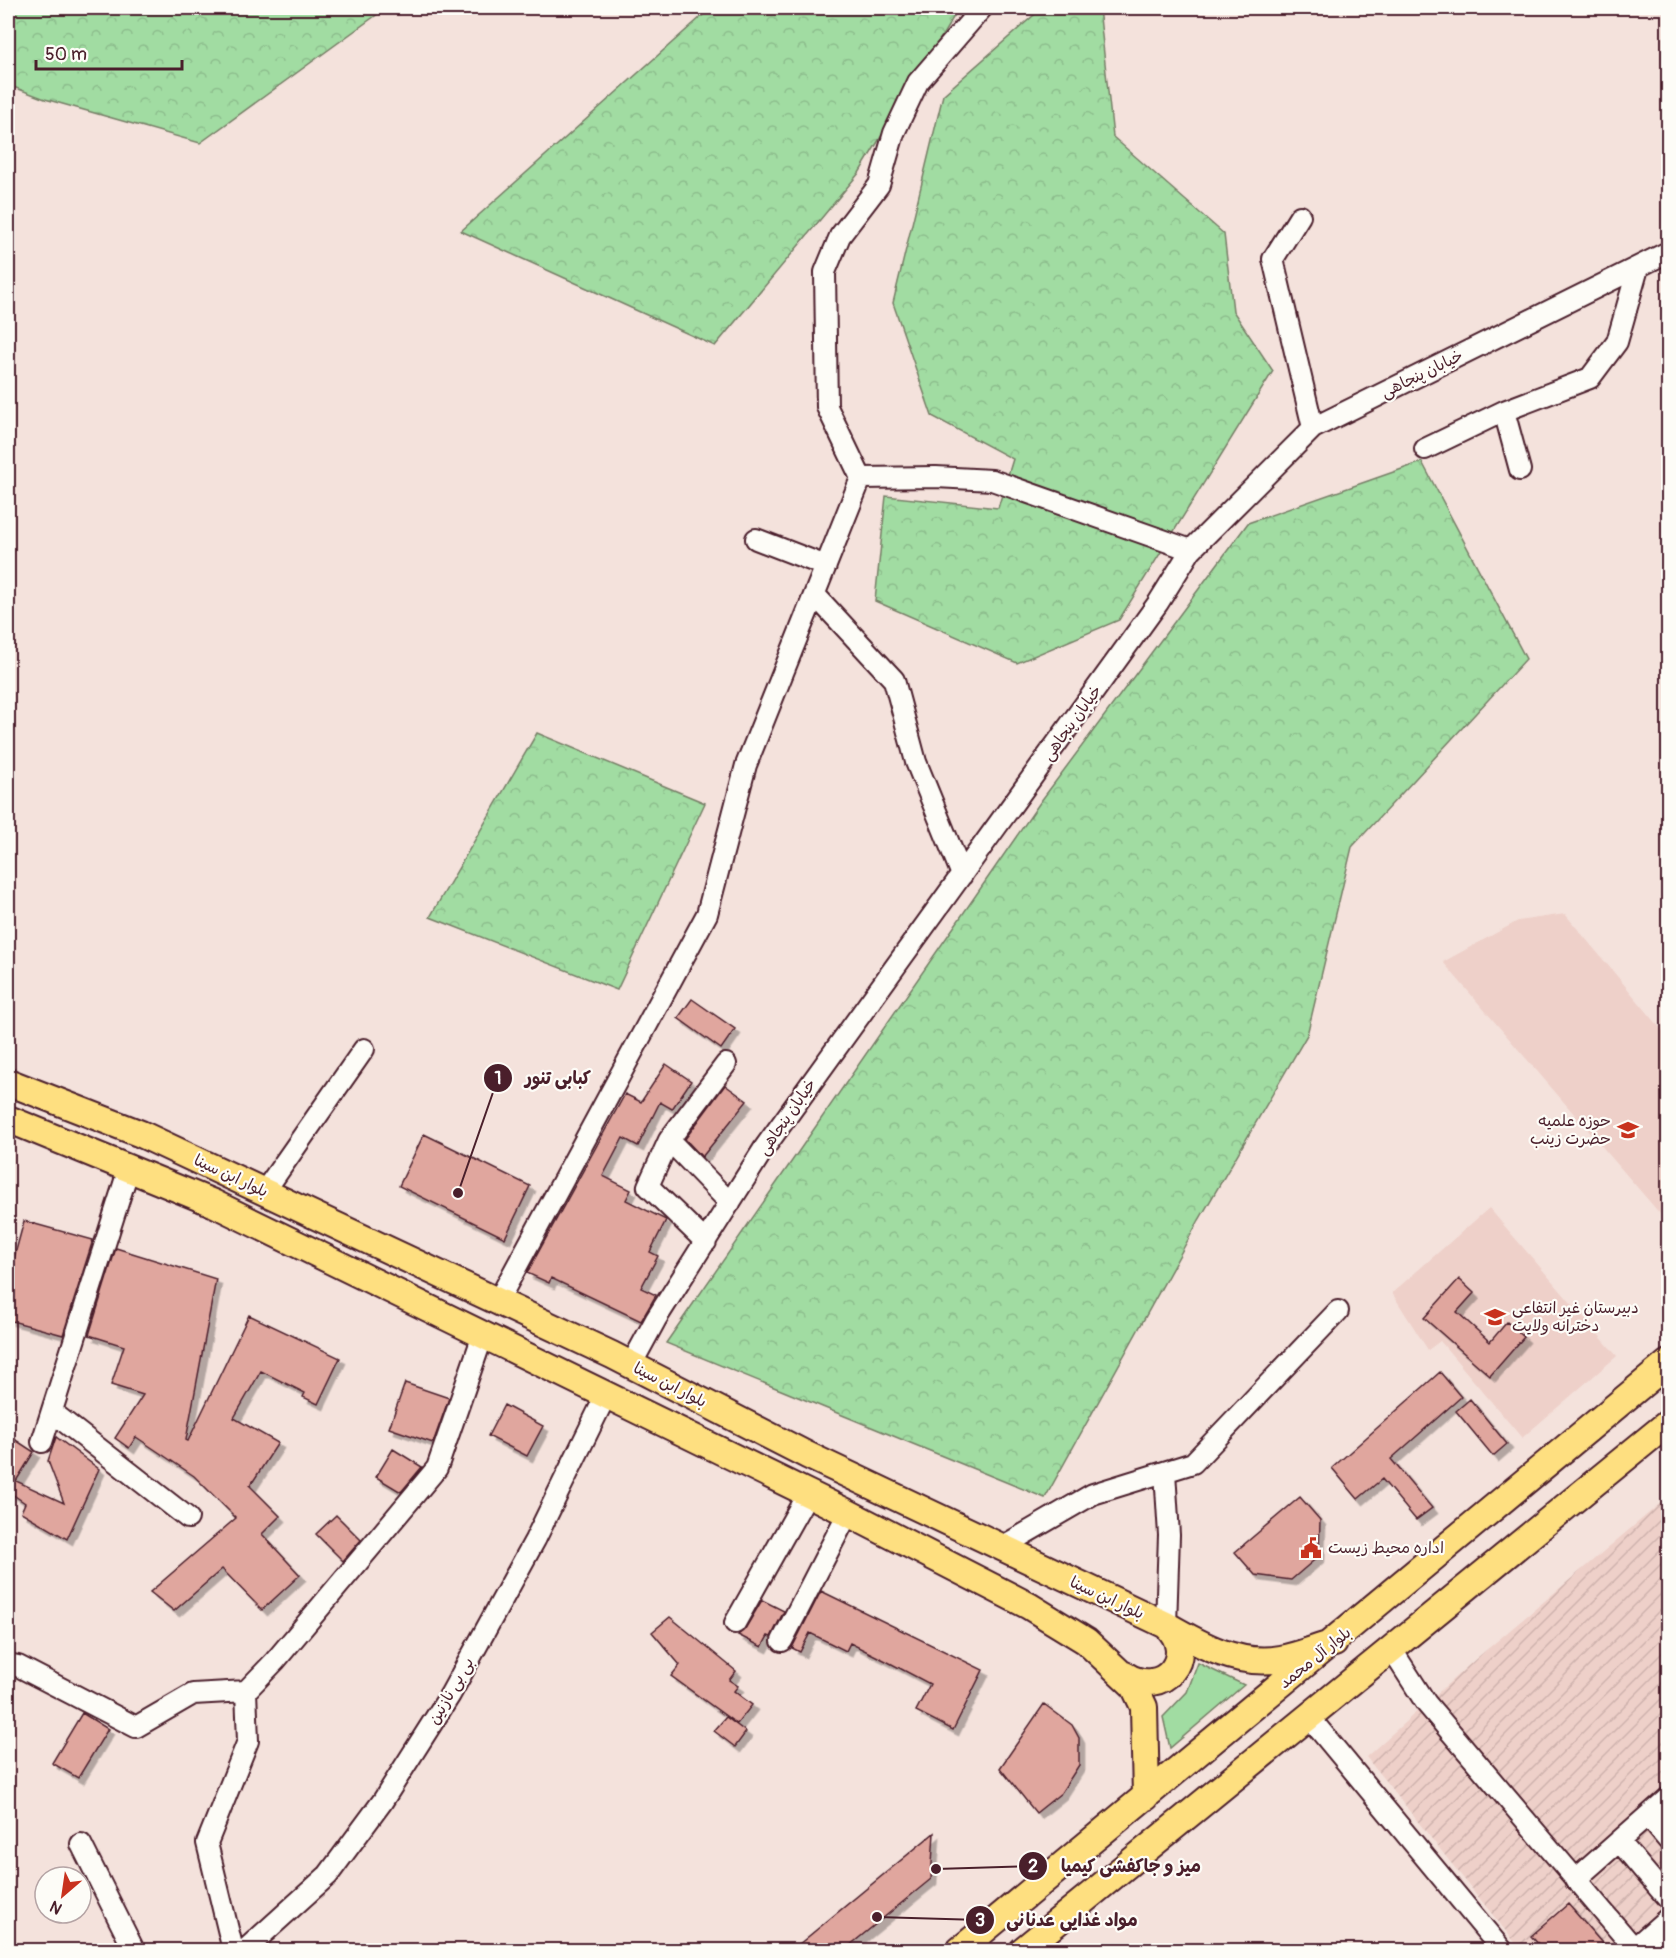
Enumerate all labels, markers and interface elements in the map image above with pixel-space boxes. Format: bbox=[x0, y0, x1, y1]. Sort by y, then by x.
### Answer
scale bar bbox=[36, 33, 182, 71]
text: 50 m bbox=[45, 43, 87, 66]
street label: خیابان پنجاهی bbox=[1378, 346, 1466, 402]
street label: خیابان پنجاهی bbox=[1038, 681, 1106, 765]
callout: کبابی تنور bbox=[483, 1060, 603, 1096]
text: 1 bbox=[494, 1067, 502, 1090]
text: کبابی تنور bbox=[523, 1067, 591, 1090]
street label: خیابان پنجاهی bbox=[753, 1075, 821, 1159]
place label: حوزه علمیه حضرت زینب bbox=[1530, 1111, 1611, 1149]
school or university icon: حوزه علمیه حضرت زینب bbox=[1616, 1118, 1640, 1142]
street label: بلوار ابن سینا bbox=[191, 1150, 271, 1202]
place label: دبیرستان غیر انتفاعی دخترانه ولایت bbox=[1512, 1298, 1639, 1336]
school or university icon: دبیرستان غیر انتفاعی دخترانه ولایت bbox=[1483, 1305, 1507, 1329]
street label: بلوار ابن سینا bbox=[630, 1358, 710, 1412]
public building icon: اداره محیط زیست bbox=[1299, 1536, 1323, 1560]
place label: اداره محیط زیست bbox=[1328, 1538, 1444, 1558]
street label: بلوار ابن سینا bbox=[1067, 1572, 1147, 1624]
street label: بلوار آل محمد bbox=[1275, 1623, 1355, 1693]
street label: بی بی نازنین bbox=[424, 1654, 478, 1728]
callout: میز و جاکفشی کیمیا bbox=[1018, 1848, 1213, 1884]
text: 2 bbox=[1028, 1855, 1038, 1878]
text: میز و جاکفشی کیمیا bbox=[1061, 1855, 1201, 1878]
north arrow bbox=[33, 1865, 93, 1925]
text: N bbox=[46, 1896, 66, 1919]
callout: مواد غذایی عدنانی bbox=[965, 1902, 1150, 1938]
text: 3 bbox=[975, 1909, 985, 1932]
text: مواد غذایی عدنانی bbox=[1006, 1909, 1138, 1932]

